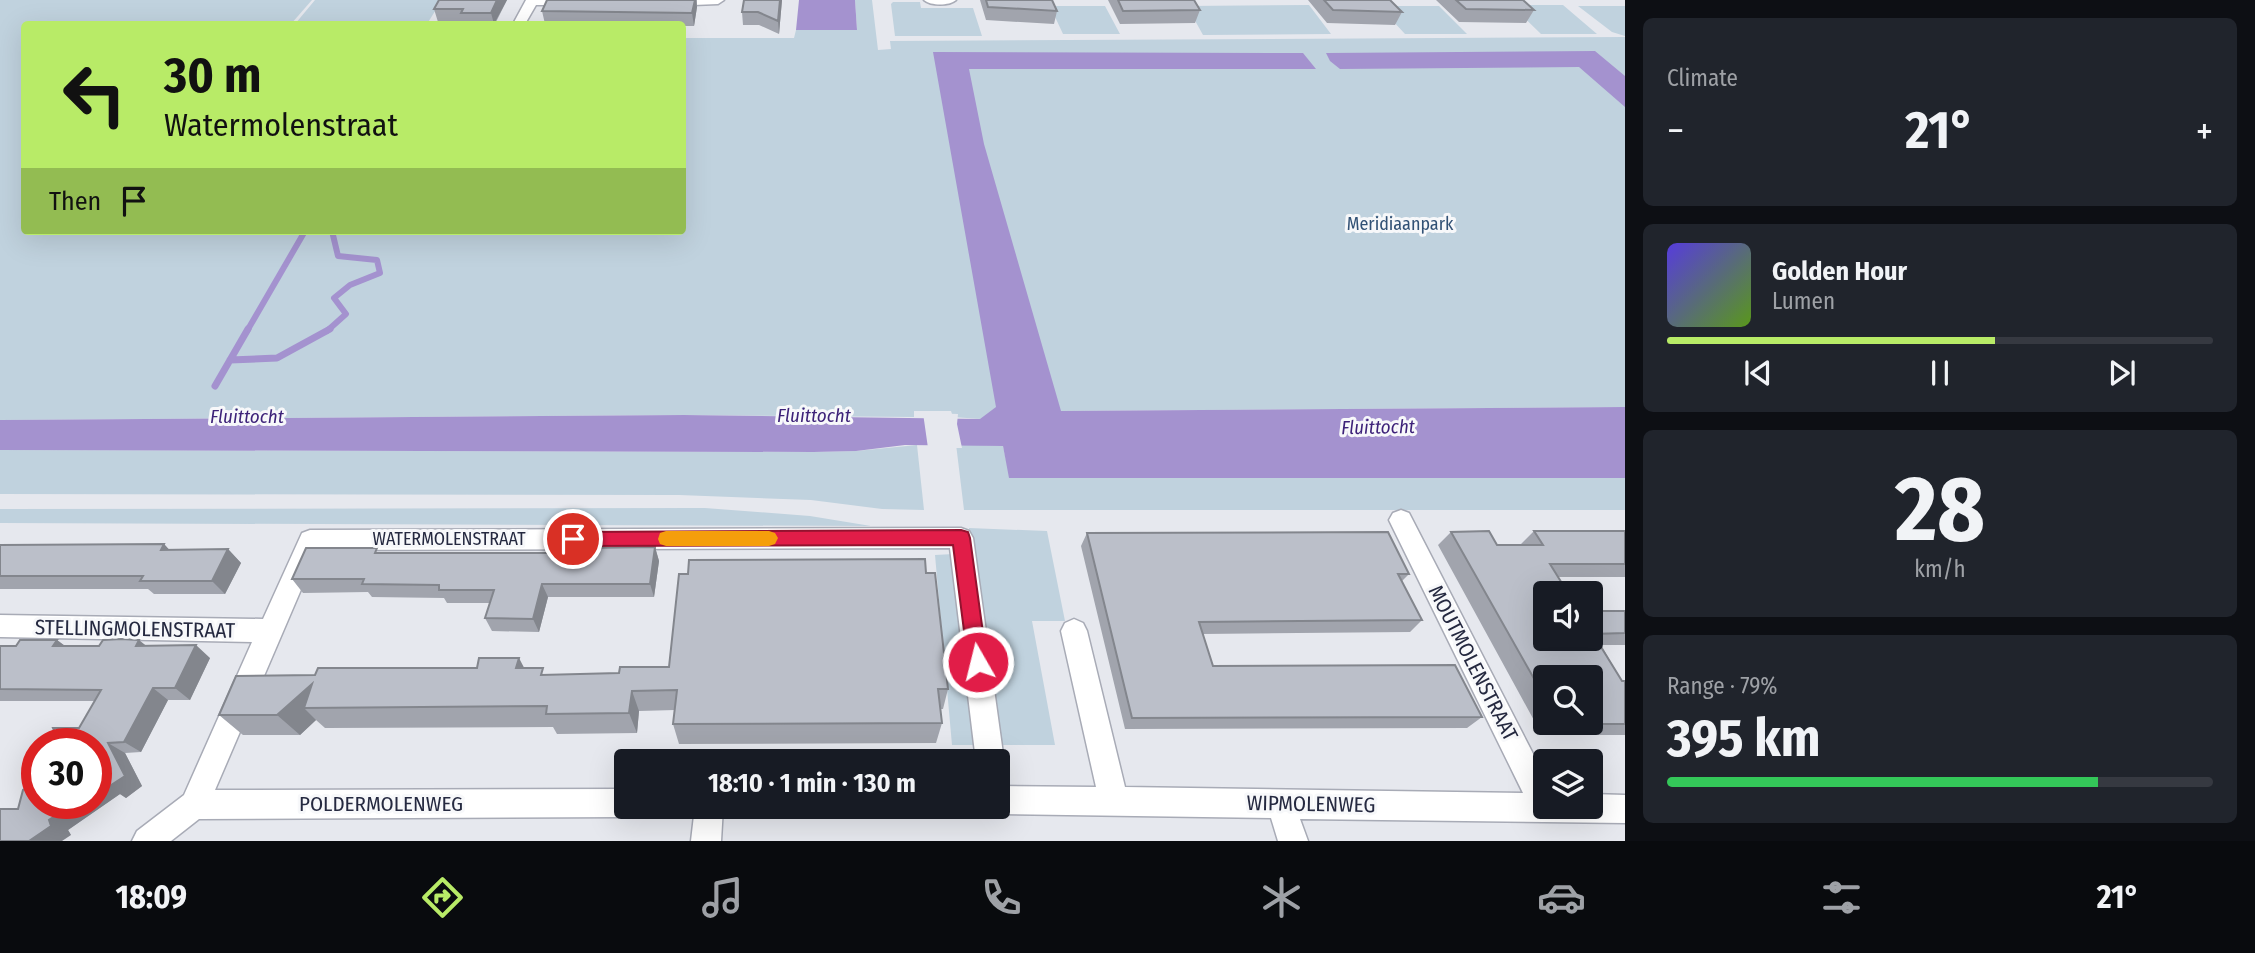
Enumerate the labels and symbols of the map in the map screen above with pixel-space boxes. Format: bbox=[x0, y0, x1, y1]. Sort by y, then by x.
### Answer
park label: Meridiaanpark bbox=[1347, 213, 1454, 235]
water label: Fluittocht bbox=[777, 404, 852, 427]
water label: Fluittocht bbox=[210, 405, 285, 428]
water label: Fluittocht bbox=[1341, 415, 1416, 439]
pin bbox=[543, 509, 603, 569]
street label: WATERMOLENSTRAAT bbox=[373, 528, 526, 550]
street label: MOUTMOLENSTRAAT bbox=[1423, 581, 1524, 745]
street label: STELLINGMOLENSTRAAT bbox=[35, 614, 236, 644]
position arrow bbox=[941, 625, 1015, 699]
speed limit sign: 30 bbox=[21, 728, 112, 819]
street label: WIPMOLENWEG bbox=[1246, 790, 1376, 818]
street label: POLDERMOLENWEG bbox=[299, 791, 463, 817]

